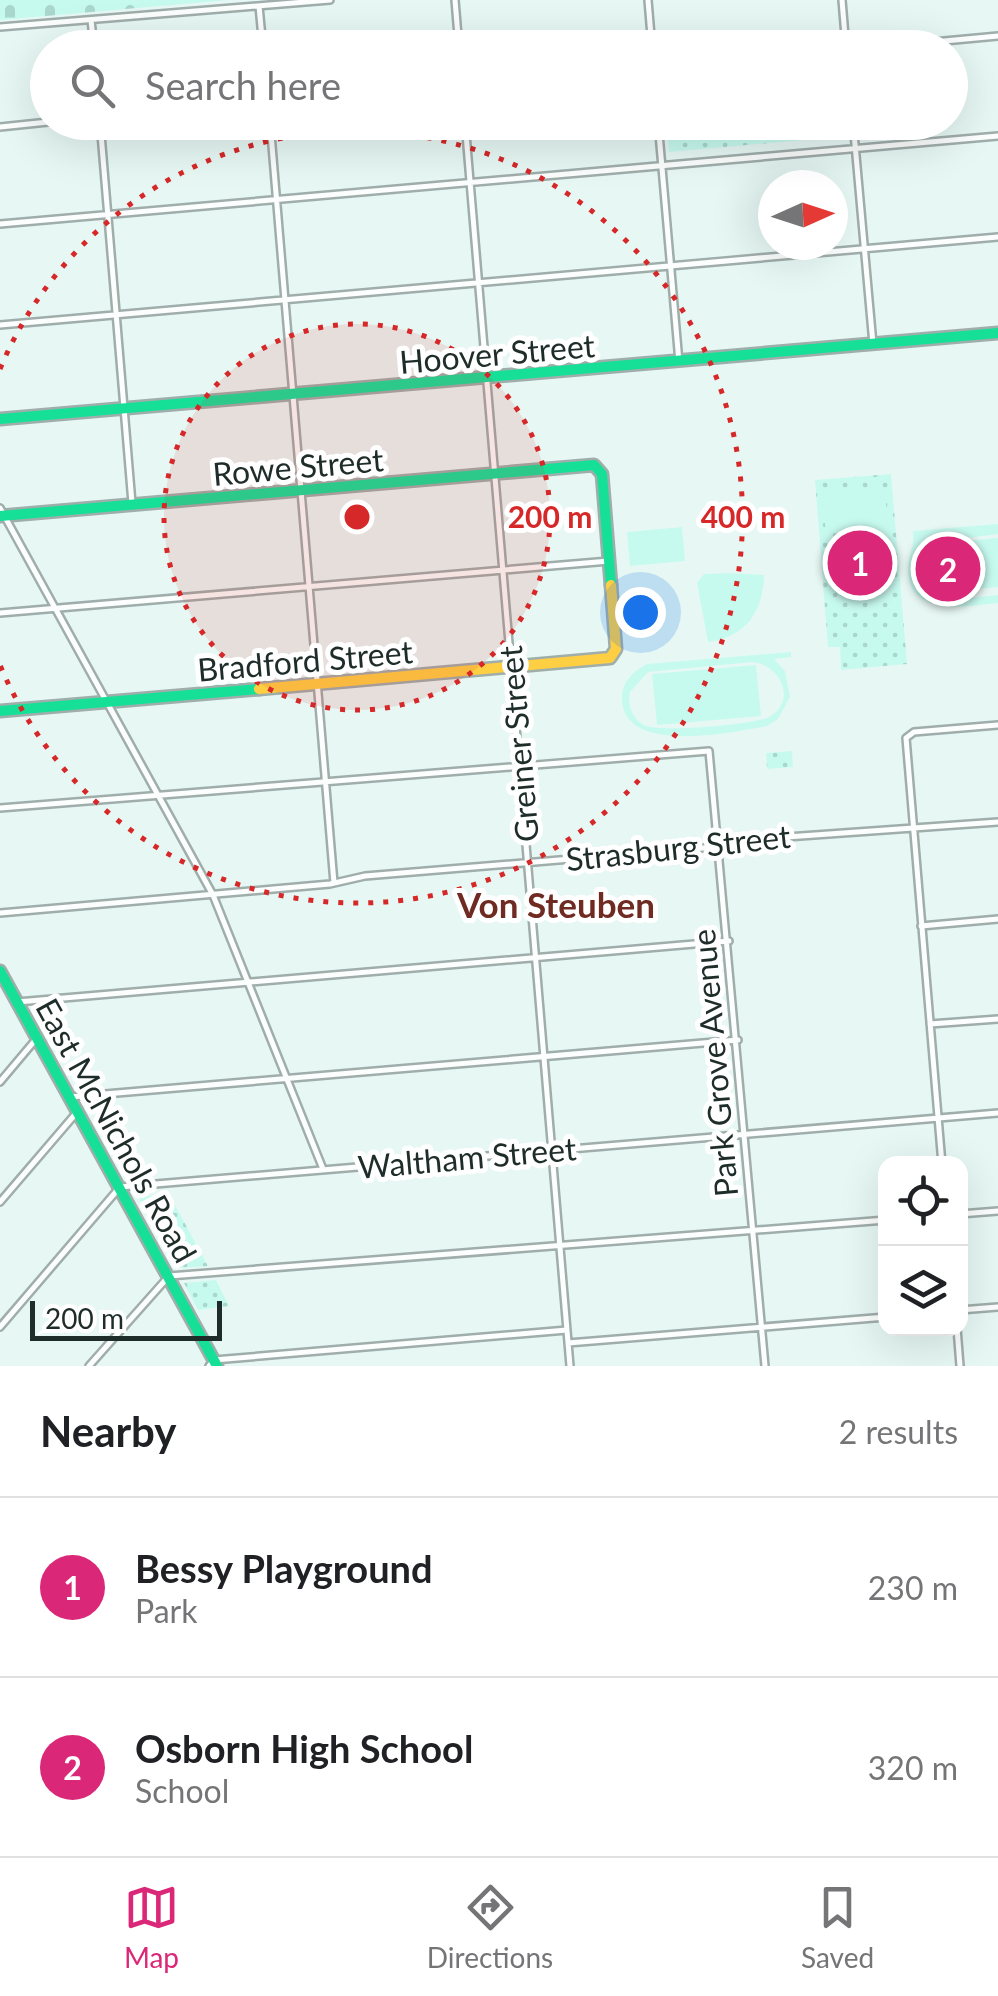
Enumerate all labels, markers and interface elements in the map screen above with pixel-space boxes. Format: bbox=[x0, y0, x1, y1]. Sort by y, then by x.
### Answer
search box bbox=[30, 30, 968, 140]
icon: search bbox=[65, 58, 120, 113]
text: Search here bbox=[145, 62, 341, 108]
north arrow bbox=[758, 170, 848, 260]
street label: Hoover Street bbox=[398, 325, 597, 381]
street label: Rowe Street bbox=[211, 439, 385, 493]
text: 200 m bbox=[508, 498, 592, 534]
text: 400 m bbox=[701, 498, 785, 534]
centre of rings bbox=[339, 499, 375, 535]
pin: 1 bbox=[828, 526, 892, 600]
pin: 2 bbox=[916, 532, 980, 606]
your location bbox=[615, 587, 666, 638]
street label: Bradford Street bbox=[196, 631, 415, 689]
street label: Greiner Street bbox=[490, 644, 546, 844]
street label: Strasburg Street bbox=[564, 816, 793, 878]
district label: Von Steuben bbox=[456, 883, 655, 925]
street label: Park Grove Avenue bbox=[683, 928, 745, 1198]
street label: East McNichols Road bbox=[28, 991, 206, 1269]
street label: Waltham Street bbox=[356, 1128, 578, 1186]
map controls bbox=[878, 1156, 968, 1336]
button: locate bbox=[878, 1156, 968, 1246]
button: layers bbox=[878, 1246, 968, 1336]
scale bar bbox=[30, 1296, 222, 1340]
text: 200 m bbox=[45, 1301, 124, 1335]
text: Nearby bbox=[40, 1406, 177, 1456]
text: 2 results bbox=[839, 1412, 958, 1451]
text: Bessy Playground bbox=[135, 1545, 433, 1591]
text: 1 bbox=[63, 1568, 82, 1607]
text: 230 m bbox=[868, 1568, 958, 1607]
text: Park bbox=[135, 1591, 198, 1630]
text: Osborn High School bbox=[135, 1725, 473, 1771]
text: 2 bbox=[63, 1748, 82, 1787]
text: 320 m bbox=[868, 1748, 958, 1787]
text: School bbox=[135, 1771, 229, 1810]
tab: Map bbox=[124, 1880, 179, 1974]
tab: Directions bbox=[427, 1880, 553, 1974]
tab: Saved bbox=[801, 1880, 874, 1974]

